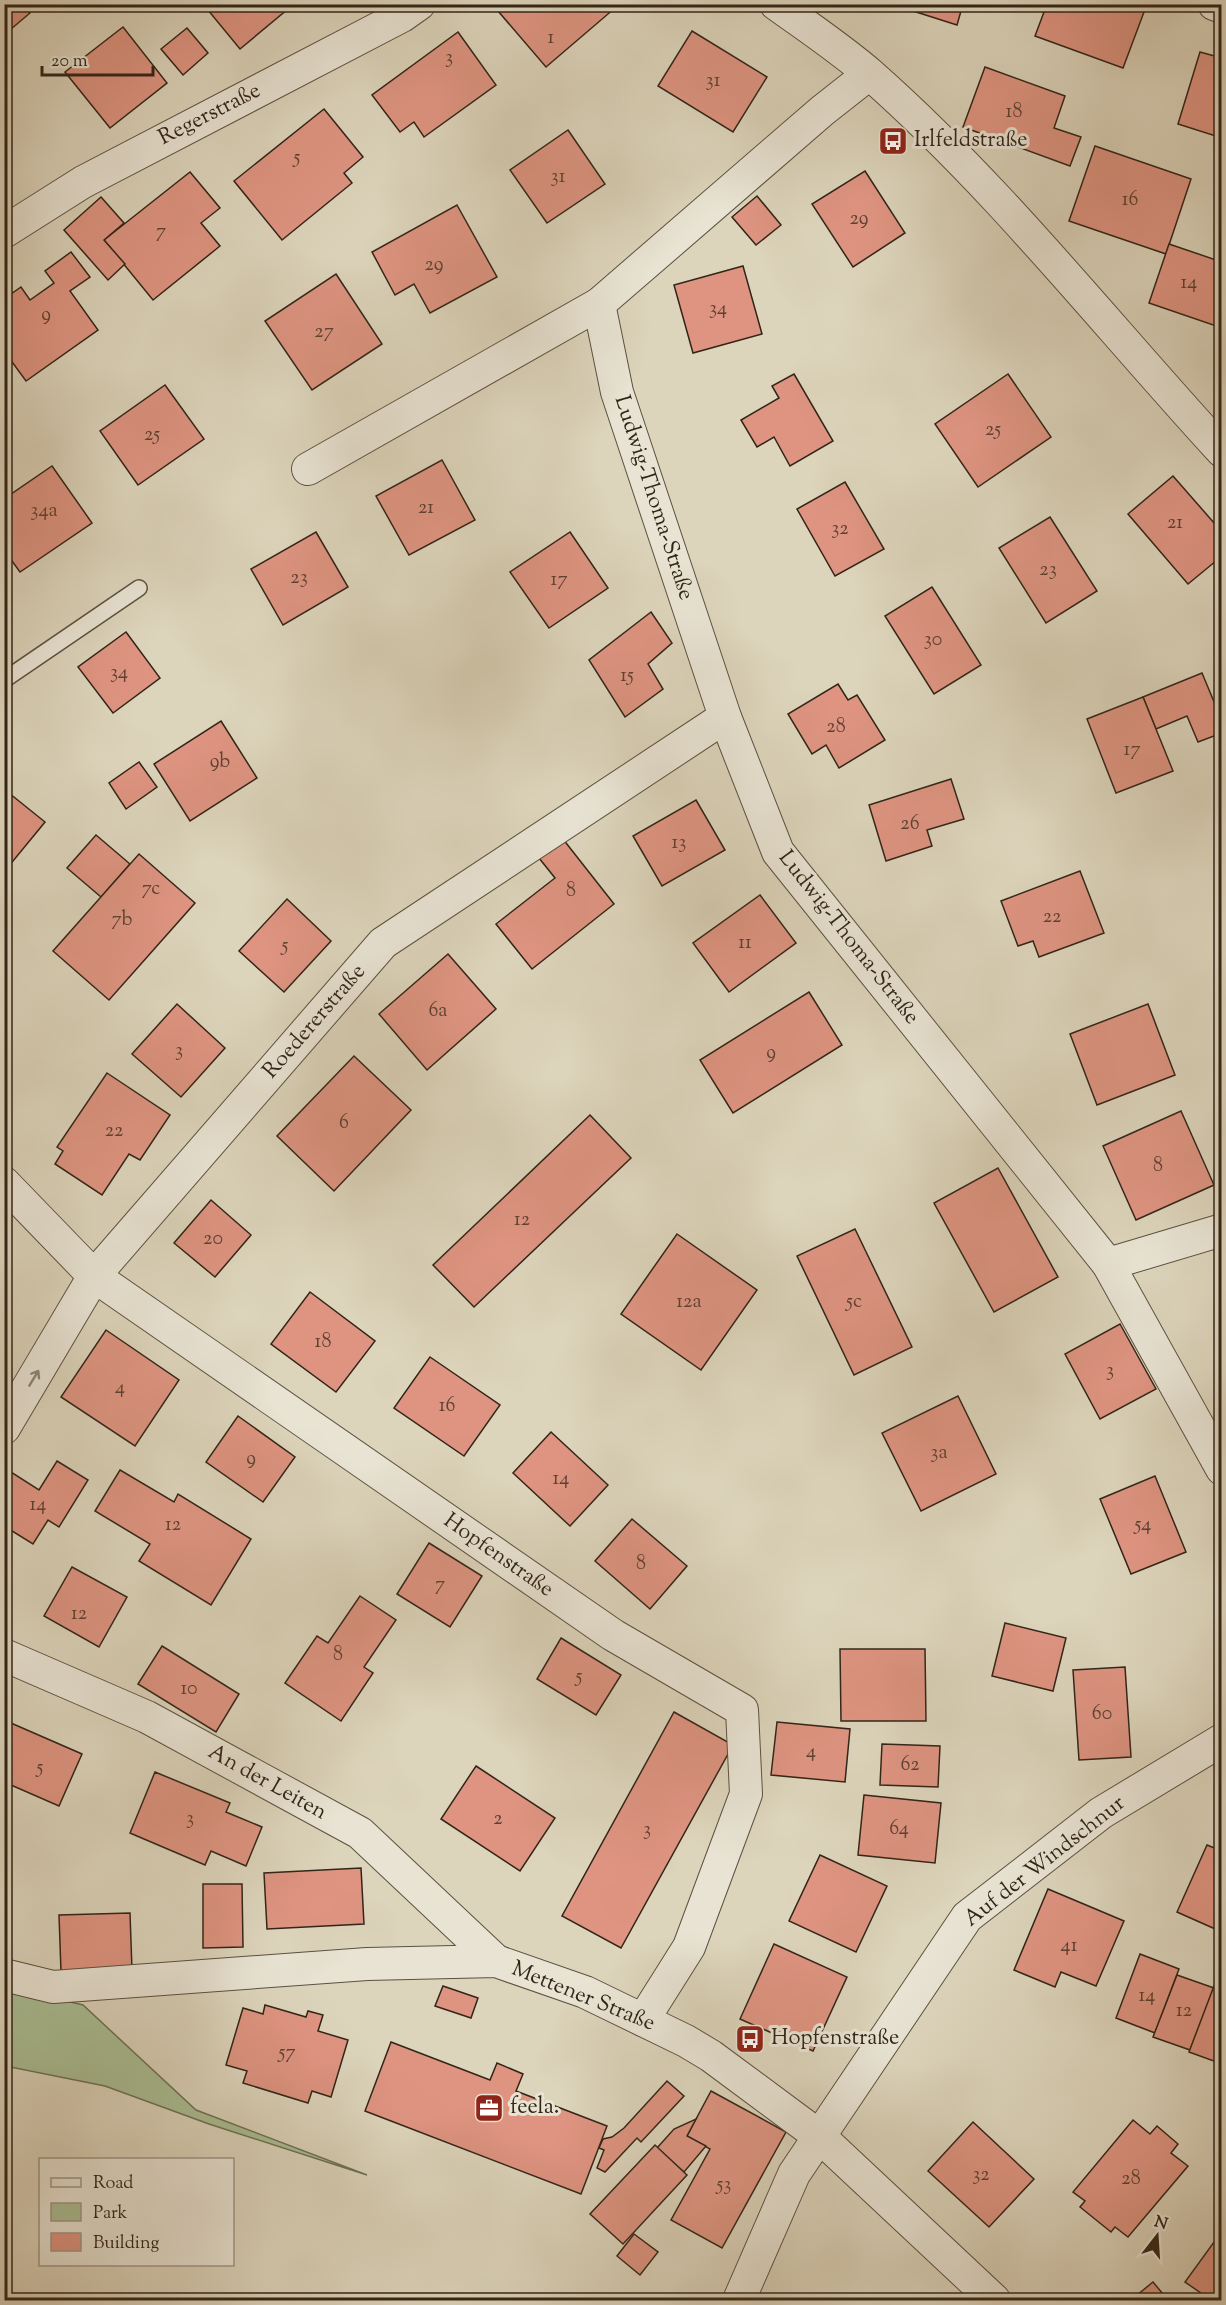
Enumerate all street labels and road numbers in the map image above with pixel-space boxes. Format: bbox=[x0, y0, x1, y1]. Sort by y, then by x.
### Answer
street label: Regerstraße bbox=[153, 76, 267, 154]
street label: Ludwig-Thoma-Straße bbox=[605, 392, 701, 604]
street label: Ludwig-Thoma-Straße bbox=[770, 844, 926, 1032]
street label: Roedererstraße bbox=[256, 958, 374, 1086]
street label: Hopfenstraße bbox=[436, 1506, 560, 1606]
street label: An der Leiten bbox=[202, 1737, 332, 1829]
street label: Auf der Windschnur bbox=[957, 1789, 1133, 1935]
street label: Mettener Straße bbox=[506, 1954, 660, 2040]

